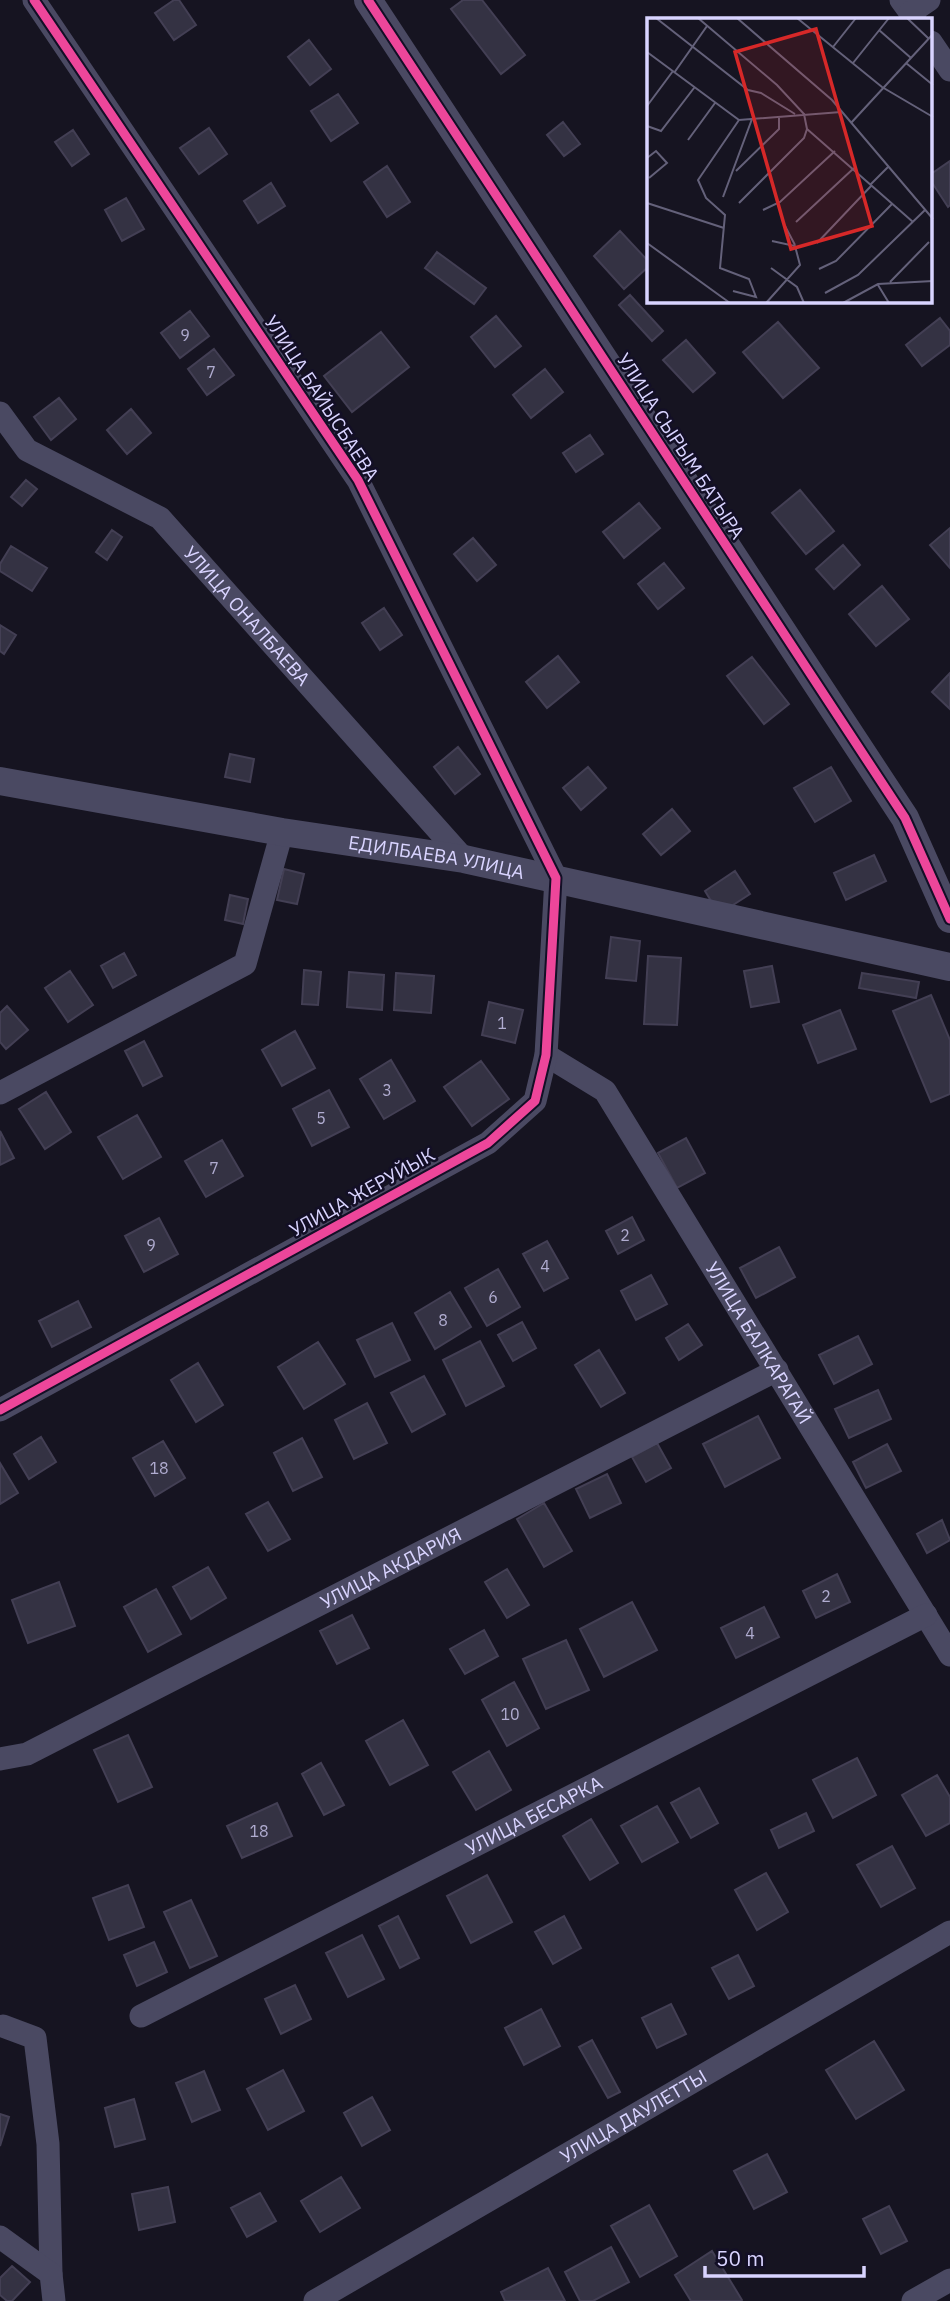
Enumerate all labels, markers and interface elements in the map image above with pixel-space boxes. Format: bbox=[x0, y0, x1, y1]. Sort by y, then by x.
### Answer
inset map bbox=[647, 18, 932, 303]
street label: УЛИЦА БАЙЫСБАЕВА bbox=[259, 311, 385, 485]
house number: 9 bbox=[180, 325, 190, 345]
street label: УЛИЦА СЫРЫМ БАТЫРА bbox=[612, 348, 750, 544]
house number: 7 bbox=[206, 362, 216, 382]
street label: УЛИЦА ОНАЛБАЕВА bbox=[178, 541, 316, 691]
street label: ЕДИЛБАЕВА УЛИЦА bbox=[347, 830, 527, 884]
house number: 1 bbox=[497, 1013, 507, 1033]
house number: 3 bbox=[382, 1080, 392, 1100]
house number: 5 bbox=[316, 1108, 326, 1128]
street label: УЛИЦА ЖЕРУЙЫК bbox=[285, 1142, 439, 1242]
house number: 7 bbox=[209, 1158, 219, 1178]
house number: 2 bbox=[620, 1225, 630, 1245]
house number: 9 bbox=[146, 1235, 156, 1255]
house number: 4 bbox=[540, 1256, 550, 1276]
street label: УЛИЦА БАЛКАРАГАЙ bbox=[700, 1257, 818, 1428]
house number: 6 bbox=[488, 1287, 498, 1307]
house number: 8 bbox=[438, 1310, 448, 1330]
house number: 18 bbox=[149, 1458, 169, 1478]
street label: УЛИЦА АКДАРИЯ bbox=[316, 1522, 465, 1614]
house number: 2 bbox=[821, 1586, 831, 1606]
house number: 4 bbox=[745, 1623, 755, 1643]
house number: 10 bbox=[500, 1704, 520, 1724]
street label: УЛИЦА БЕСАРКА bbox=[461, 1770, 606, 1860]
house number: 18 bbox=[249, 1821, 269, 1841]
street label: УЛИЦА ДАУЛЕТТЫ bbox=[555, 2064, 711, 2168]
scale bar bbox=[705, 2234, 864, 2278]
text: 50 m bbox=[716, 2244, 765, 2272]

